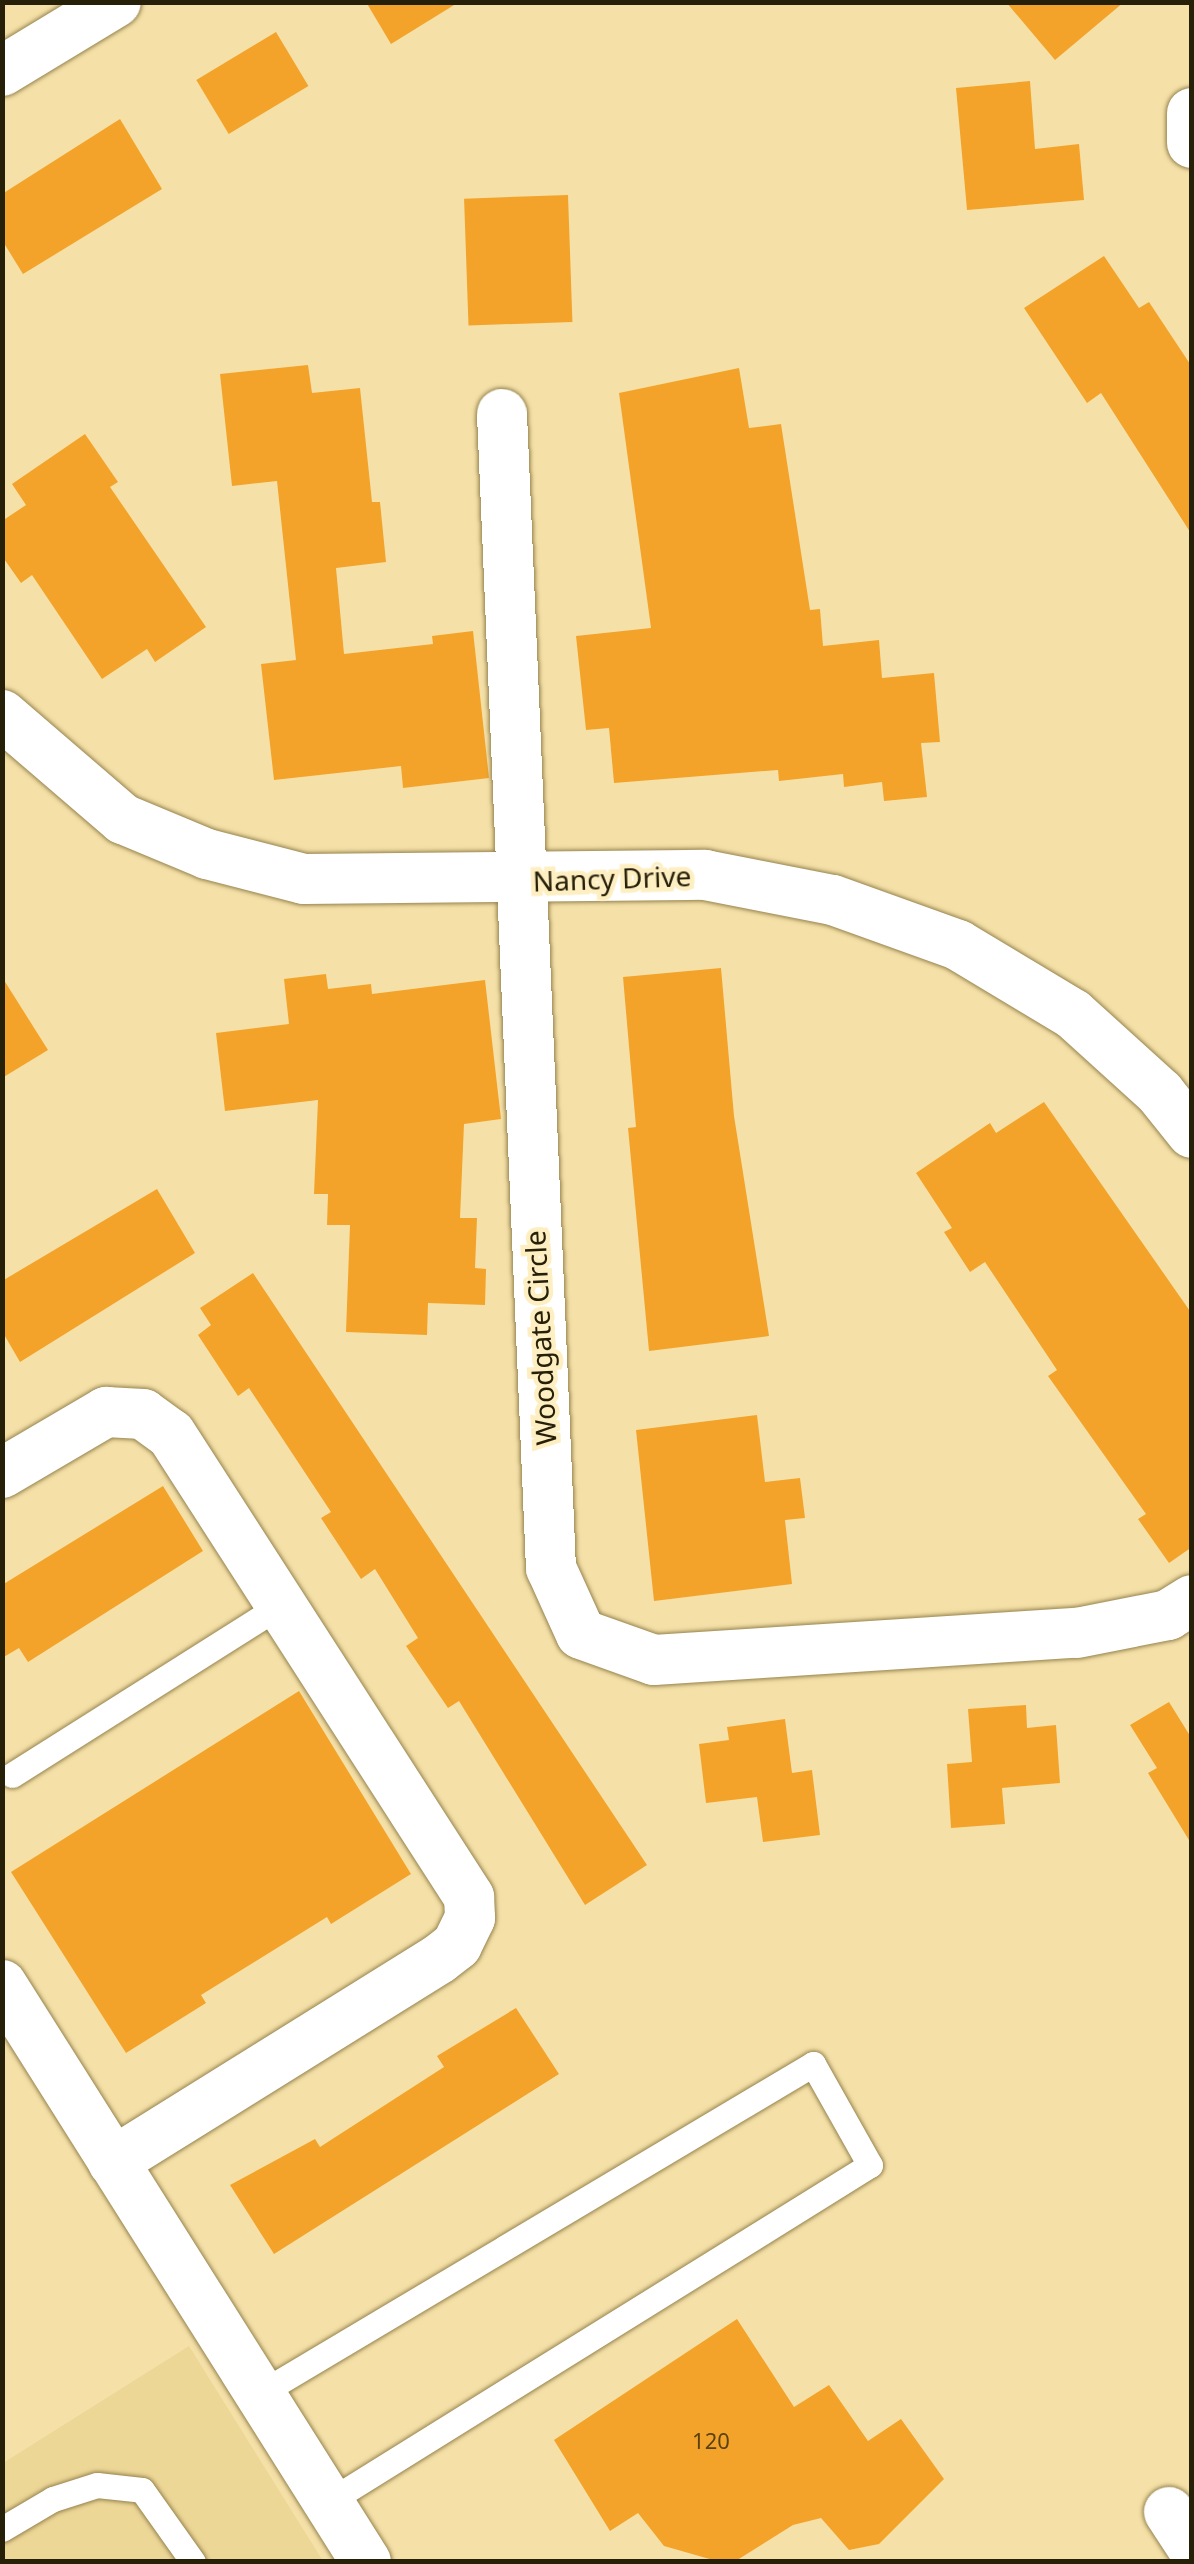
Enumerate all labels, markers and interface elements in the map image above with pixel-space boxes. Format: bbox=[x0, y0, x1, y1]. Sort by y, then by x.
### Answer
street label: Nancy Drive bbox=[532, 858, 692, 898]
street label: Woodgate Circle bbox=[518, 1230, 562, 1446]
house number: 120 bbox=[692, 2428, 730, 2454]

